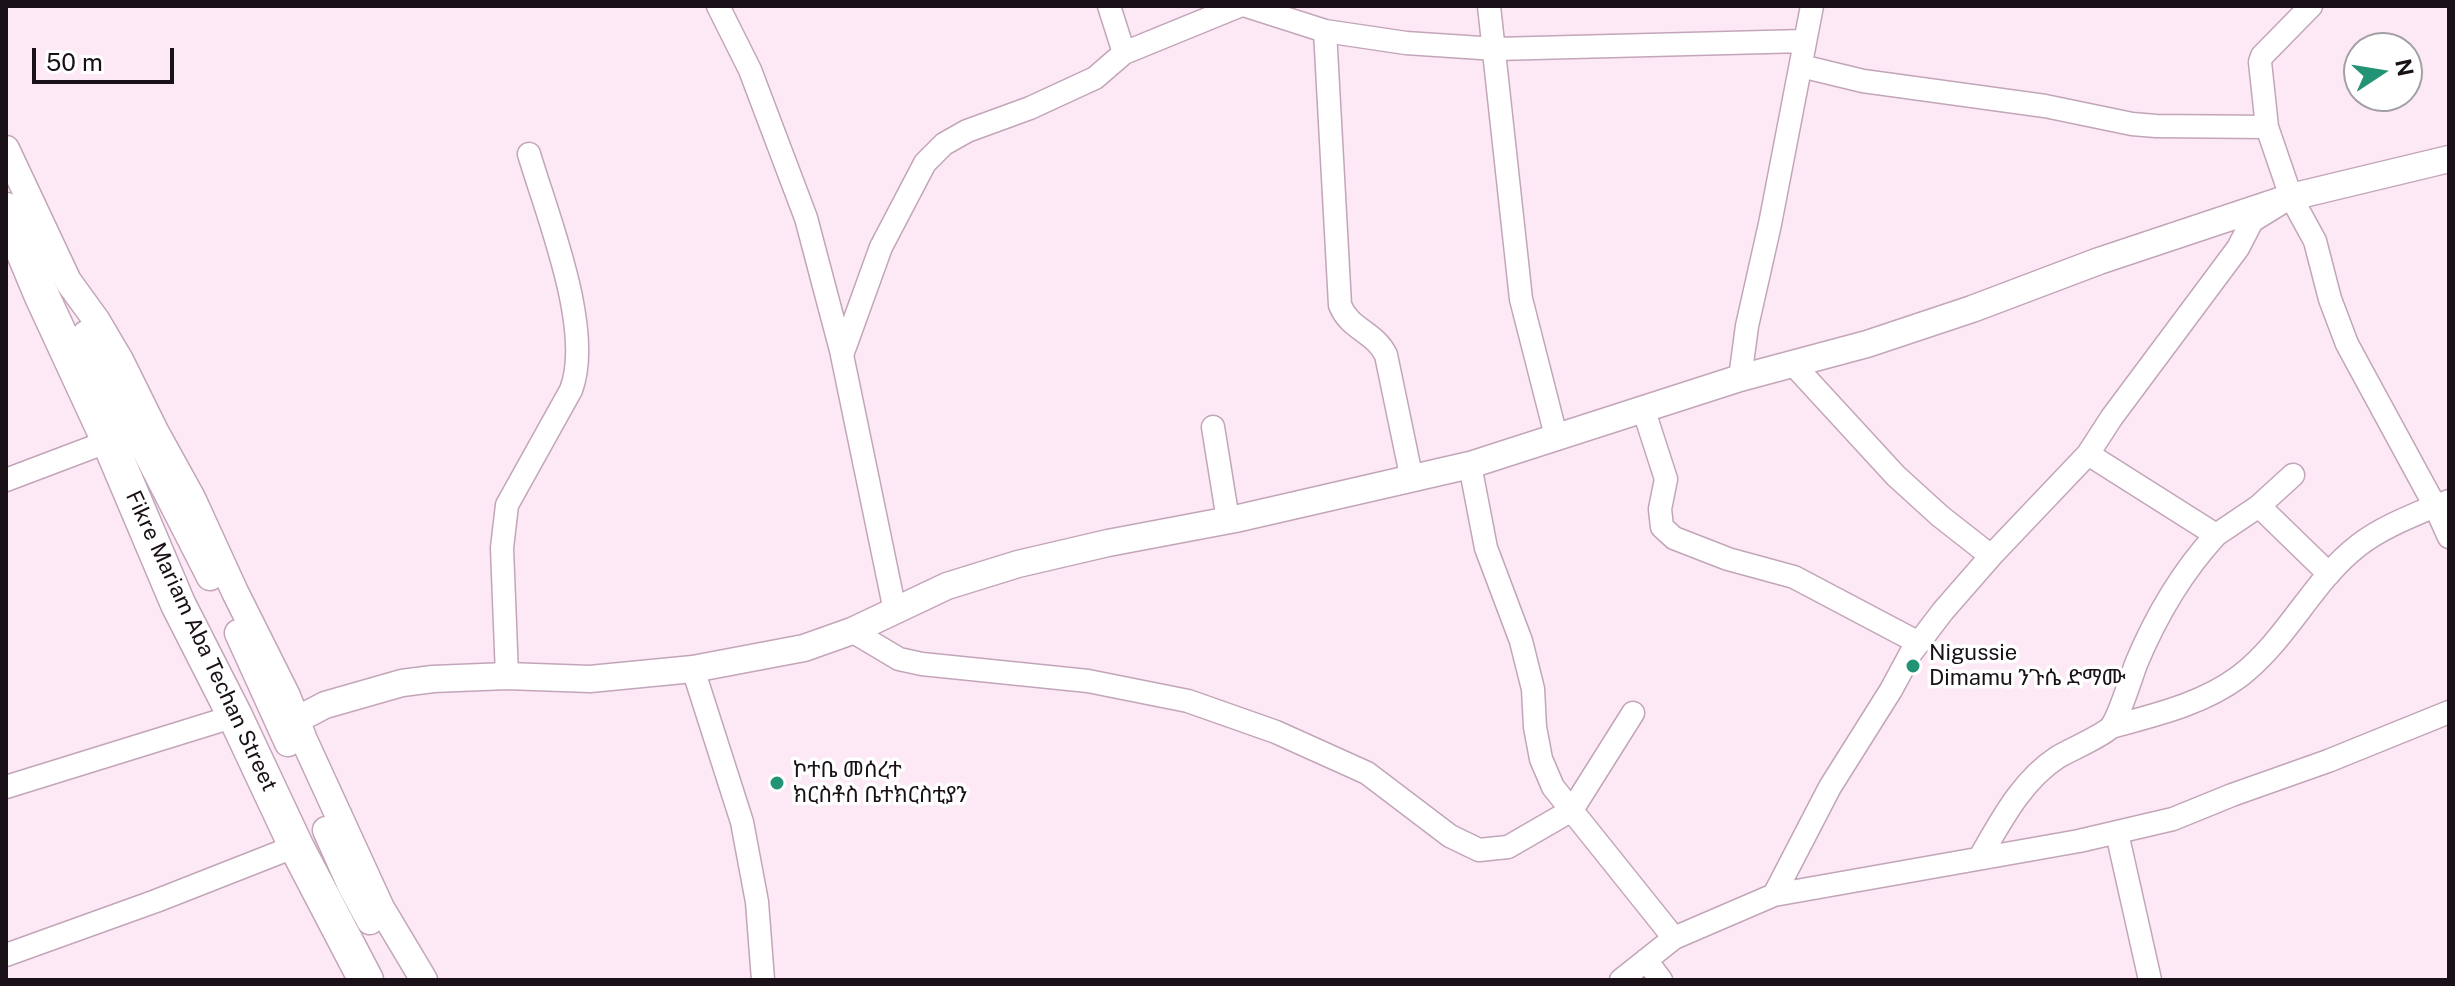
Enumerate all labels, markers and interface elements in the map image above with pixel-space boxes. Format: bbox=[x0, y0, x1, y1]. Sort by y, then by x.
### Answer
scale bar bbox=[36, 32, 178, 82]
north arrow bbox=[2343, 32, 2423, 112]
text: 50 m bbox=[46, 48, 103, 76]
text: N bbox=[2390, 56, 2419, 79]
street label: Fikre Mariam Aba Techan Street bbox=[120, 487, 282, 795]
place label: Nigussie Dimamu ንጉሴ ድማሙ bbox=[1929, 640, 2126, 692]
marker: Nigussie Dimamu ንጉሴ ድማሙ bbox=[1904, 657, 1922, 675]
place label: ኮተቤ መሰረተ ክርስቶስ ቤተክርስቲያን bbox=[793, 757, 967, 808]
marker: ኮተቤ መሰረተ ክርስቶስ ቤተክርስቲያን bbox=[768, 774, 786, 792]

